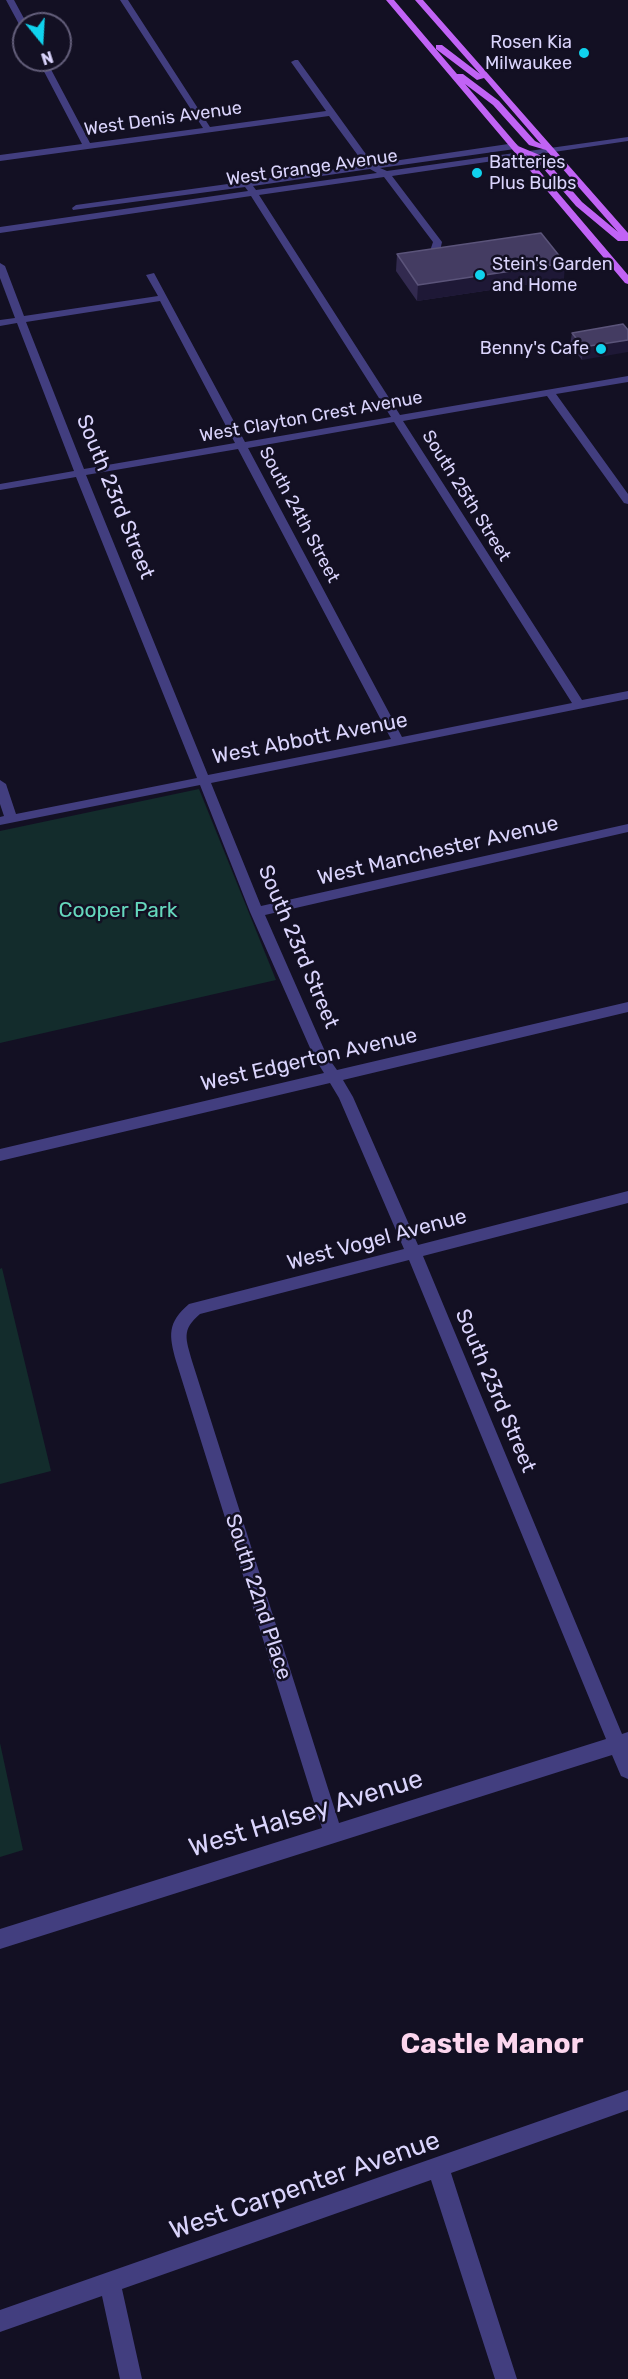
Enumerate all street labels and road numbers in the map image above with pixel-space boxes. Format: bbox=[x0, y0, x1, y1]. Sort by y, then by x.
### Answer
street label: West Denis Avenue bbox=[83, 97, 243, 141]
street label: West Grange Avenue bbox=[225, 145, 399, 191]
street label: West Clayton Crest Avenue bbox=[198, 387, 424, 447]
street label: South 23rd Street bbox=[71, 411, 159, 583]
street label: South 25th Street bbox=[417, 426, 515, 566]
street label: South 24th Street bbox=[254, 443, 344, 587]
street label: West Abbott Avenue bbox=[210, 708, 410, 770]
street label: West Manchester Avenue bbox=[315, 811, 561, 891]
street label: South 23rd Street bbox=[252, 862, 344, 1032]
street label: West Edgerton Avenue bbox=[198, 1023, 420, 1097]
street label: West Vogel Avenue bbox=[284, 1204, 470, 1276]
street label: South 23rd Street bbox=[449, 1306, 541, 1476]
street label: South 22nd Place bbox=[219, 1511, 297, 1683]
street label: West Halsey Avenue bbox=[185, 1764, 427, 1864]
street label: West Carpenter Avenue bbox=[166, 2125, 444, 2247]

